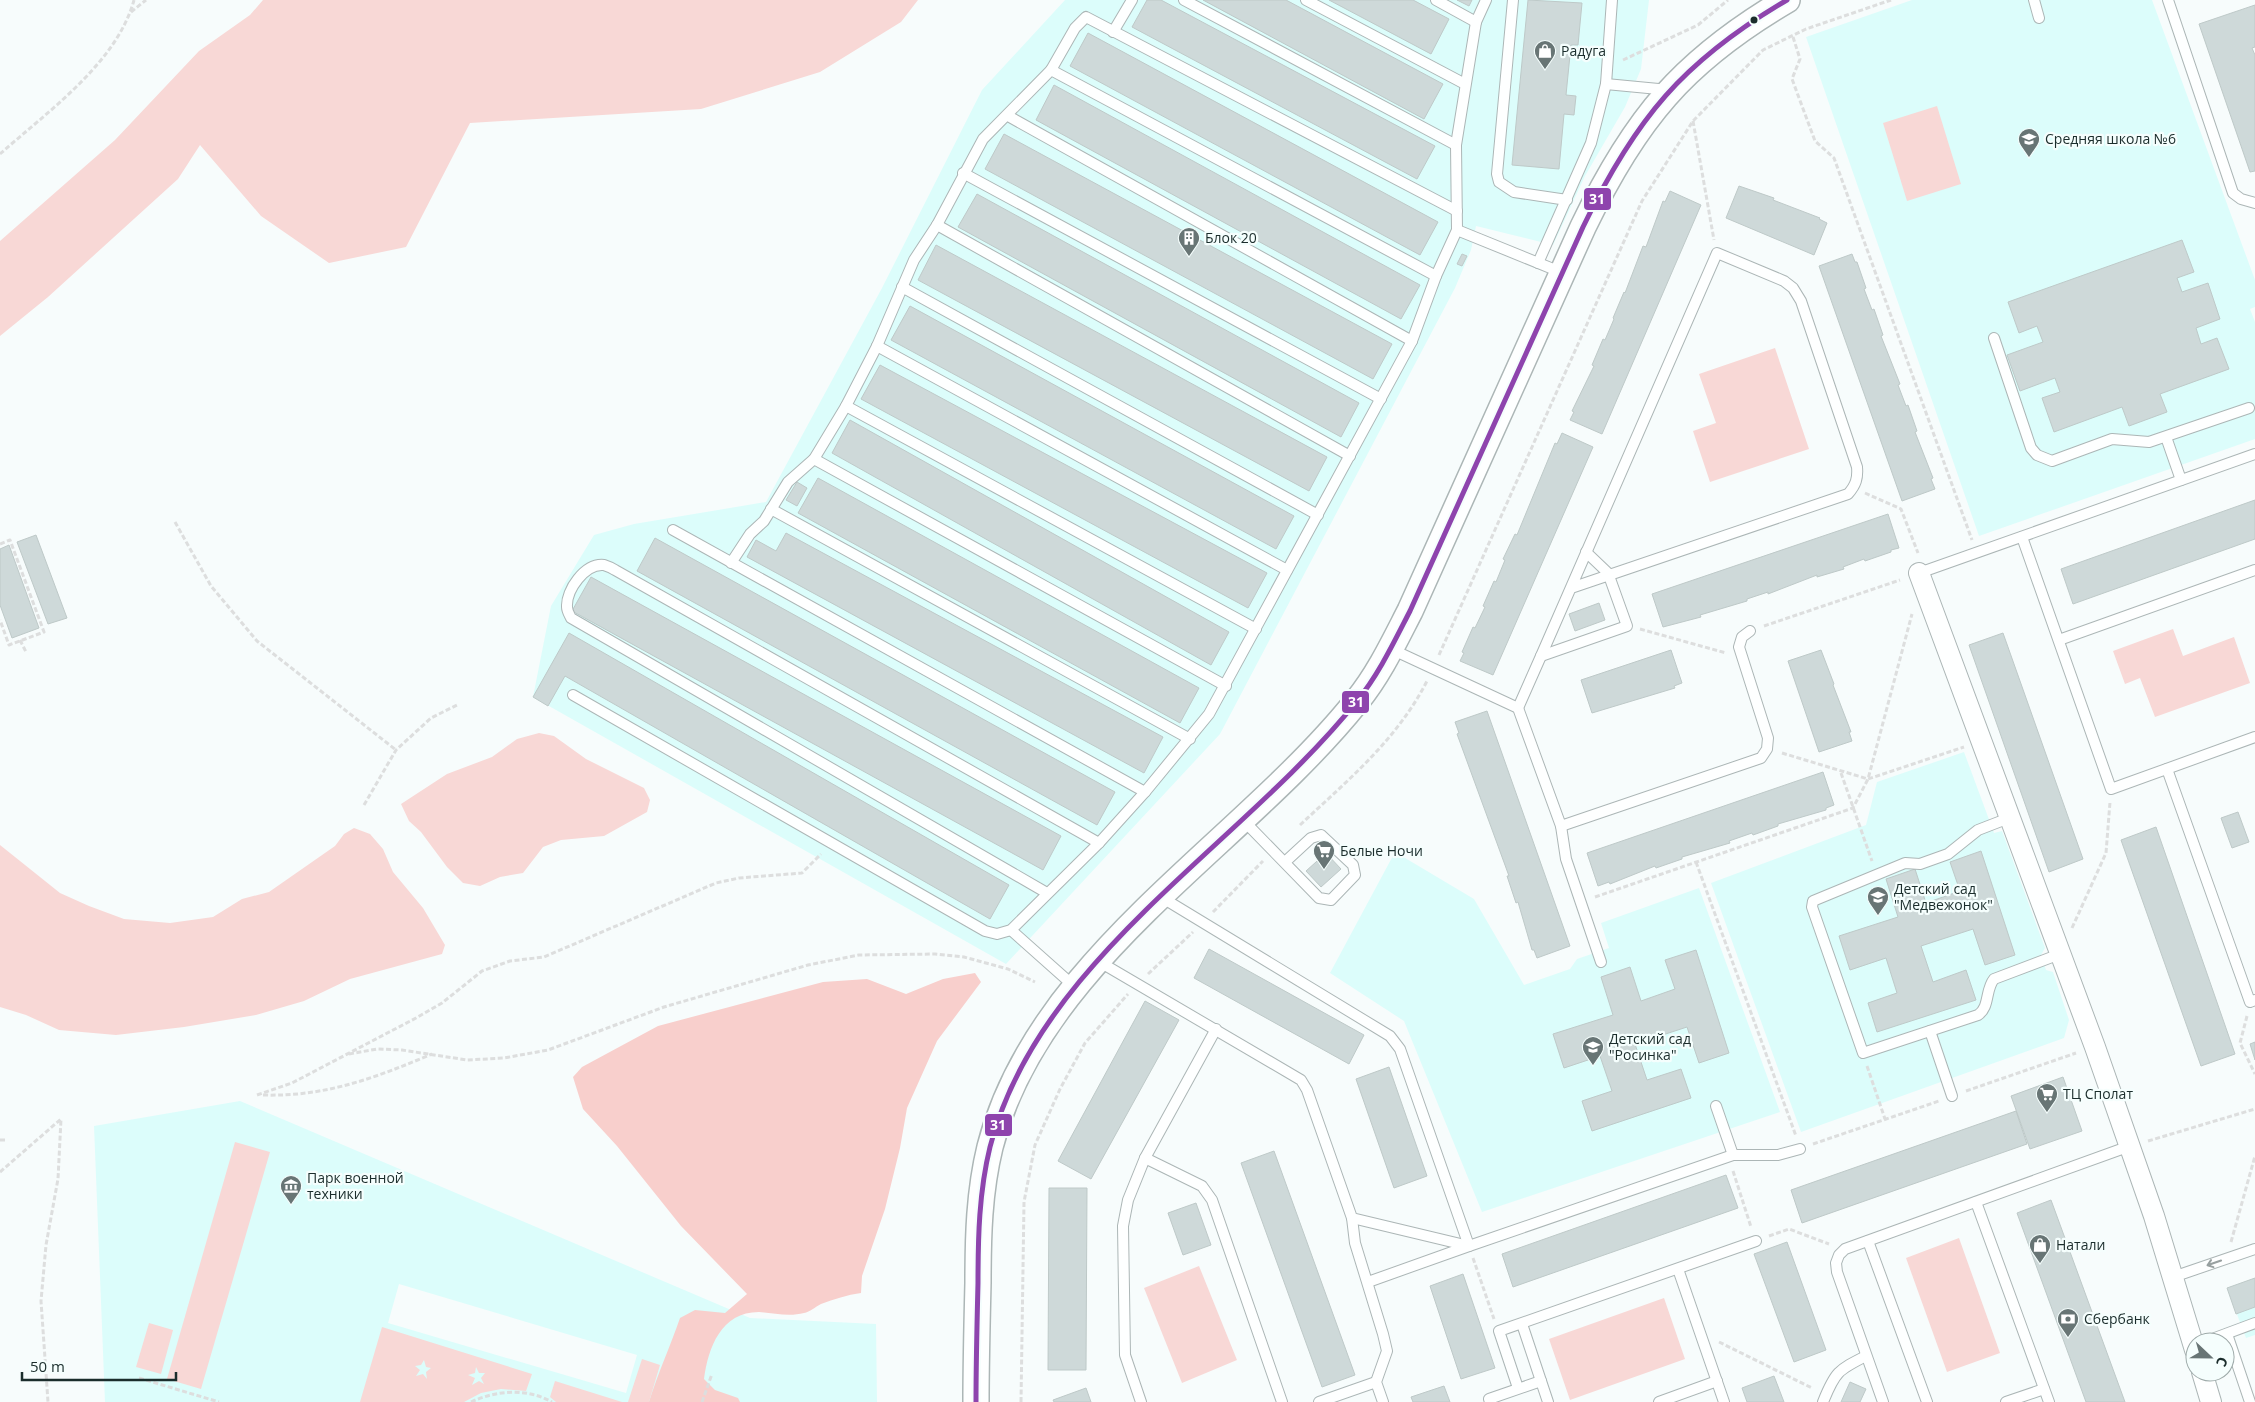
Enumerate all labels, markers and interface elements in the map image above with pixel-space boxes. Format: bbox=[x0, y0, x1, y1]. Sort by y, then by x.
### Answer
unlabelled marker bbox=[1749, 15, 1759, 25]
shop icon: Радуга bbox=[1533, 39, 1557, 70]
place label: Радуга bbox=[1561, 41, 1606, 60]
school or university icon: Средняя школа №6 bbox=[2017, 127, 2041, 158]
place label: Средняя школа №6 bbox=[2045, 129, 2176, 148]
line badge: 31 bbox=[1583, 187, 1612, 211]
text: 31 bbox=[1589, 189, 1605, 208]
building icon: Блок 20 bbox=[1177, 226, 1201, 257]
place label: Блок 20 bbox=[1205, 228, 1257, 247]
line badge: 31 bbox=[1341, 690, 1370, 714]
text: 31 bbox=[1348, 692, 1364, 711]
supermarket icon: Белые Ночи bbox=[1312, 839, 1336, 870]
place label: Белые Ночи bbox=[1340, 841, 1423, 860]
place label: Детский сад "Медвежонок" bbox=[1894, 879, 1993, 914]
school or university icon: Детский сад "Медвежонок" bbox=[1866, 885, 1890, 916]
place label: Детский сад "Росинка" bbox=[1609, 1029, 1691, 1064]
school or university icon: Детский сад "Росинка" bbox=[1581, 1035, 1605, 1066]
supermarket icon: ТЦ Сполат bbox=[2035, 1082, 2059, 1113]
place label: ТЦ Сполат bbox=[2063, 1084, 2133, 1103]
line badge: 31 bbox=[984, 1113, 1013, 1137]
text: 31 bbox=[990, 1115, 1006, 1134]
place label: Парк военной техники bbox=[307, 1168, 404, 1203]
museum icon: Парк военной техники bbox=[279, 1174, 303, 1205]
shop icon: Натали bbox=[2028, 1233, 2052, 1264]
place label: Натали bbox=[2056, 1235, 2105, 1254]
one-way arrow bbox=[2207, 1259, 2222, 1268]
bank icon: Сбербанк bbox=[2056, 1307, 2080, 1338]
place label: Сбербанк bbox=[2084, 1309, 2151, 1328]
north arrow bbox=[2185, 1332, 2235, 1382]
scale bar bbox=[22, 1350, 176, 1382]
text: С bbox=[2212, 1354, 2233, 1370]
text: 50 m bbox=[30, 1356, 65, 1376]

